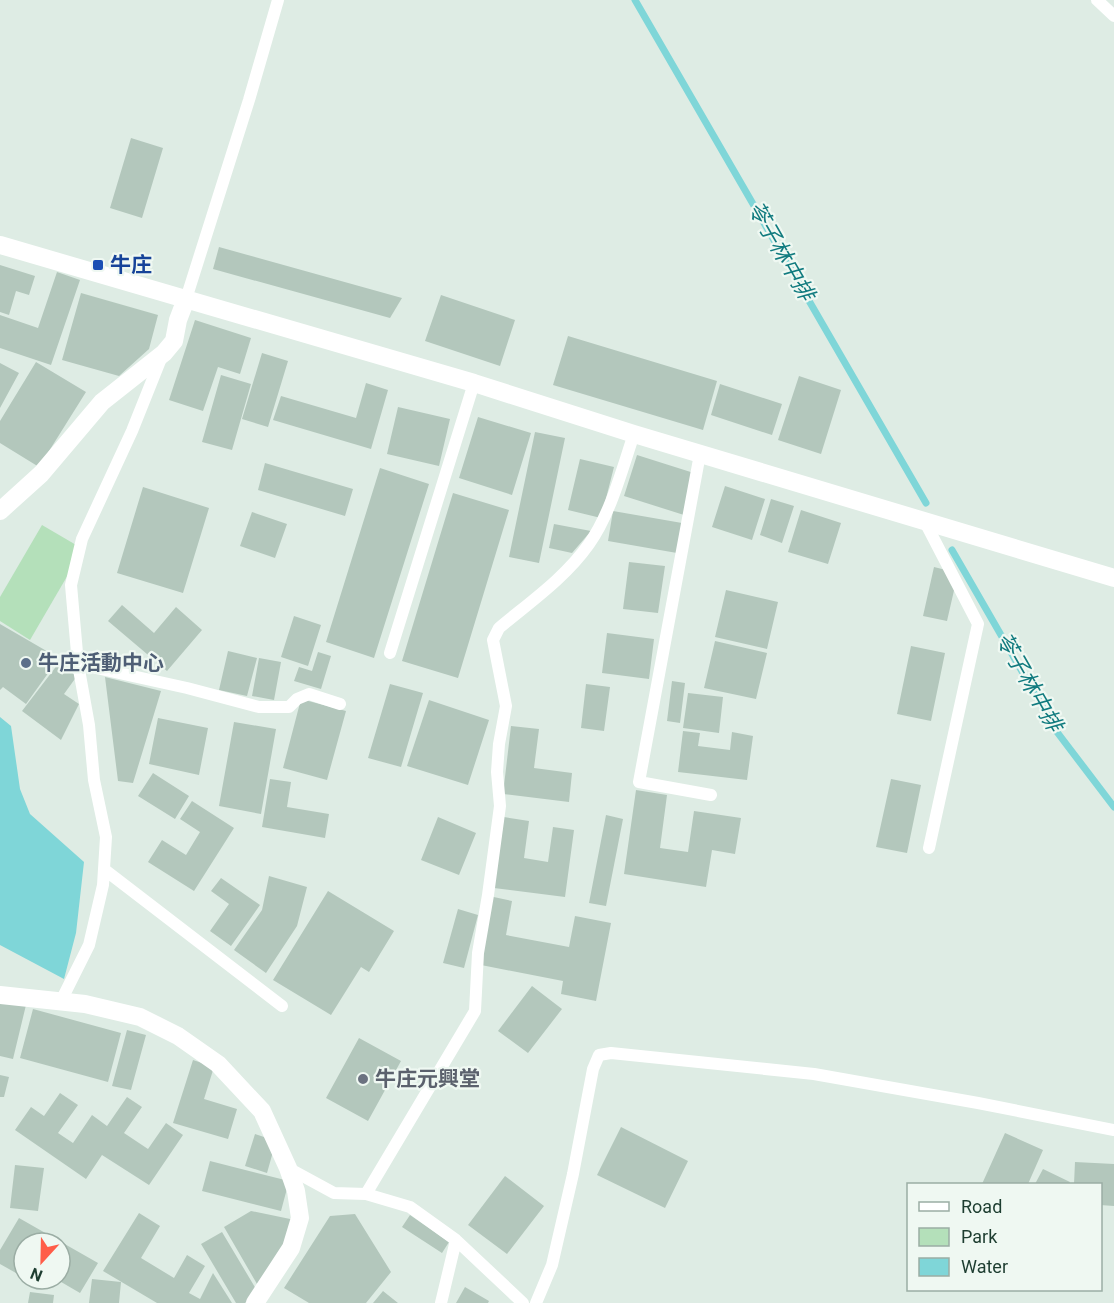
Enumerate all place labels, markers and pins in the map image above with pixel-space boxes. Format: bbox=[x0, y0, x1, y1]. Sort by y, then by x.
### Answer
place label: 牛庄 bbox=[110, 253, 152, 277]
marker: 牛庄 bbox=[91, 258, 105, 272]
place label: 牛庄活動中心 bbox=[38, 651, 164, 675]
marker: 牛庄活動中心 bbox=[19, 656, 33, 670]
place label: 牛庄元興堂 bbox=[375, 1067, 480, 1091]
marker: 牛庄元興堂 bbox=[356, 1072, 370, 1086]

